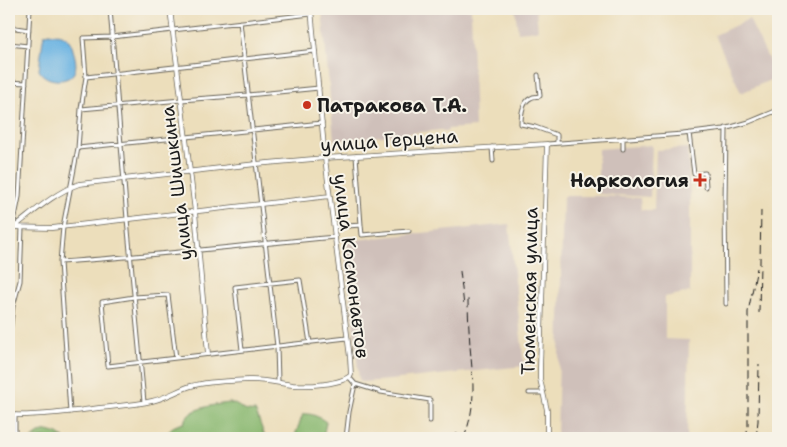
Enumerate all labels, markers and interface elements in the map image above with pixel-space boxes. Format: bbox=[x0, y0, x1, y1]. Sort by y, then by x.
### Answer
place label: Патракова Т.А. bbox=[317, 93, 467, 118]
marker: Патракова Т.А. bbox=[301, 99, 313, 111]
street label: улица Шишкина bbox=[155, 104, 198, 262]
street label: улица Герцена bbox=[319, 123, 459, 158]
place label: Наркология bbox=[570, 168, 689, 193]
street label: улица Космонавтов bbox=[328, 172, 375, 360]
marker: Наркология bbox=[693, 173, 707, 187]
street label: Тюменская улица bbox=[516, 207, 543, 375]

